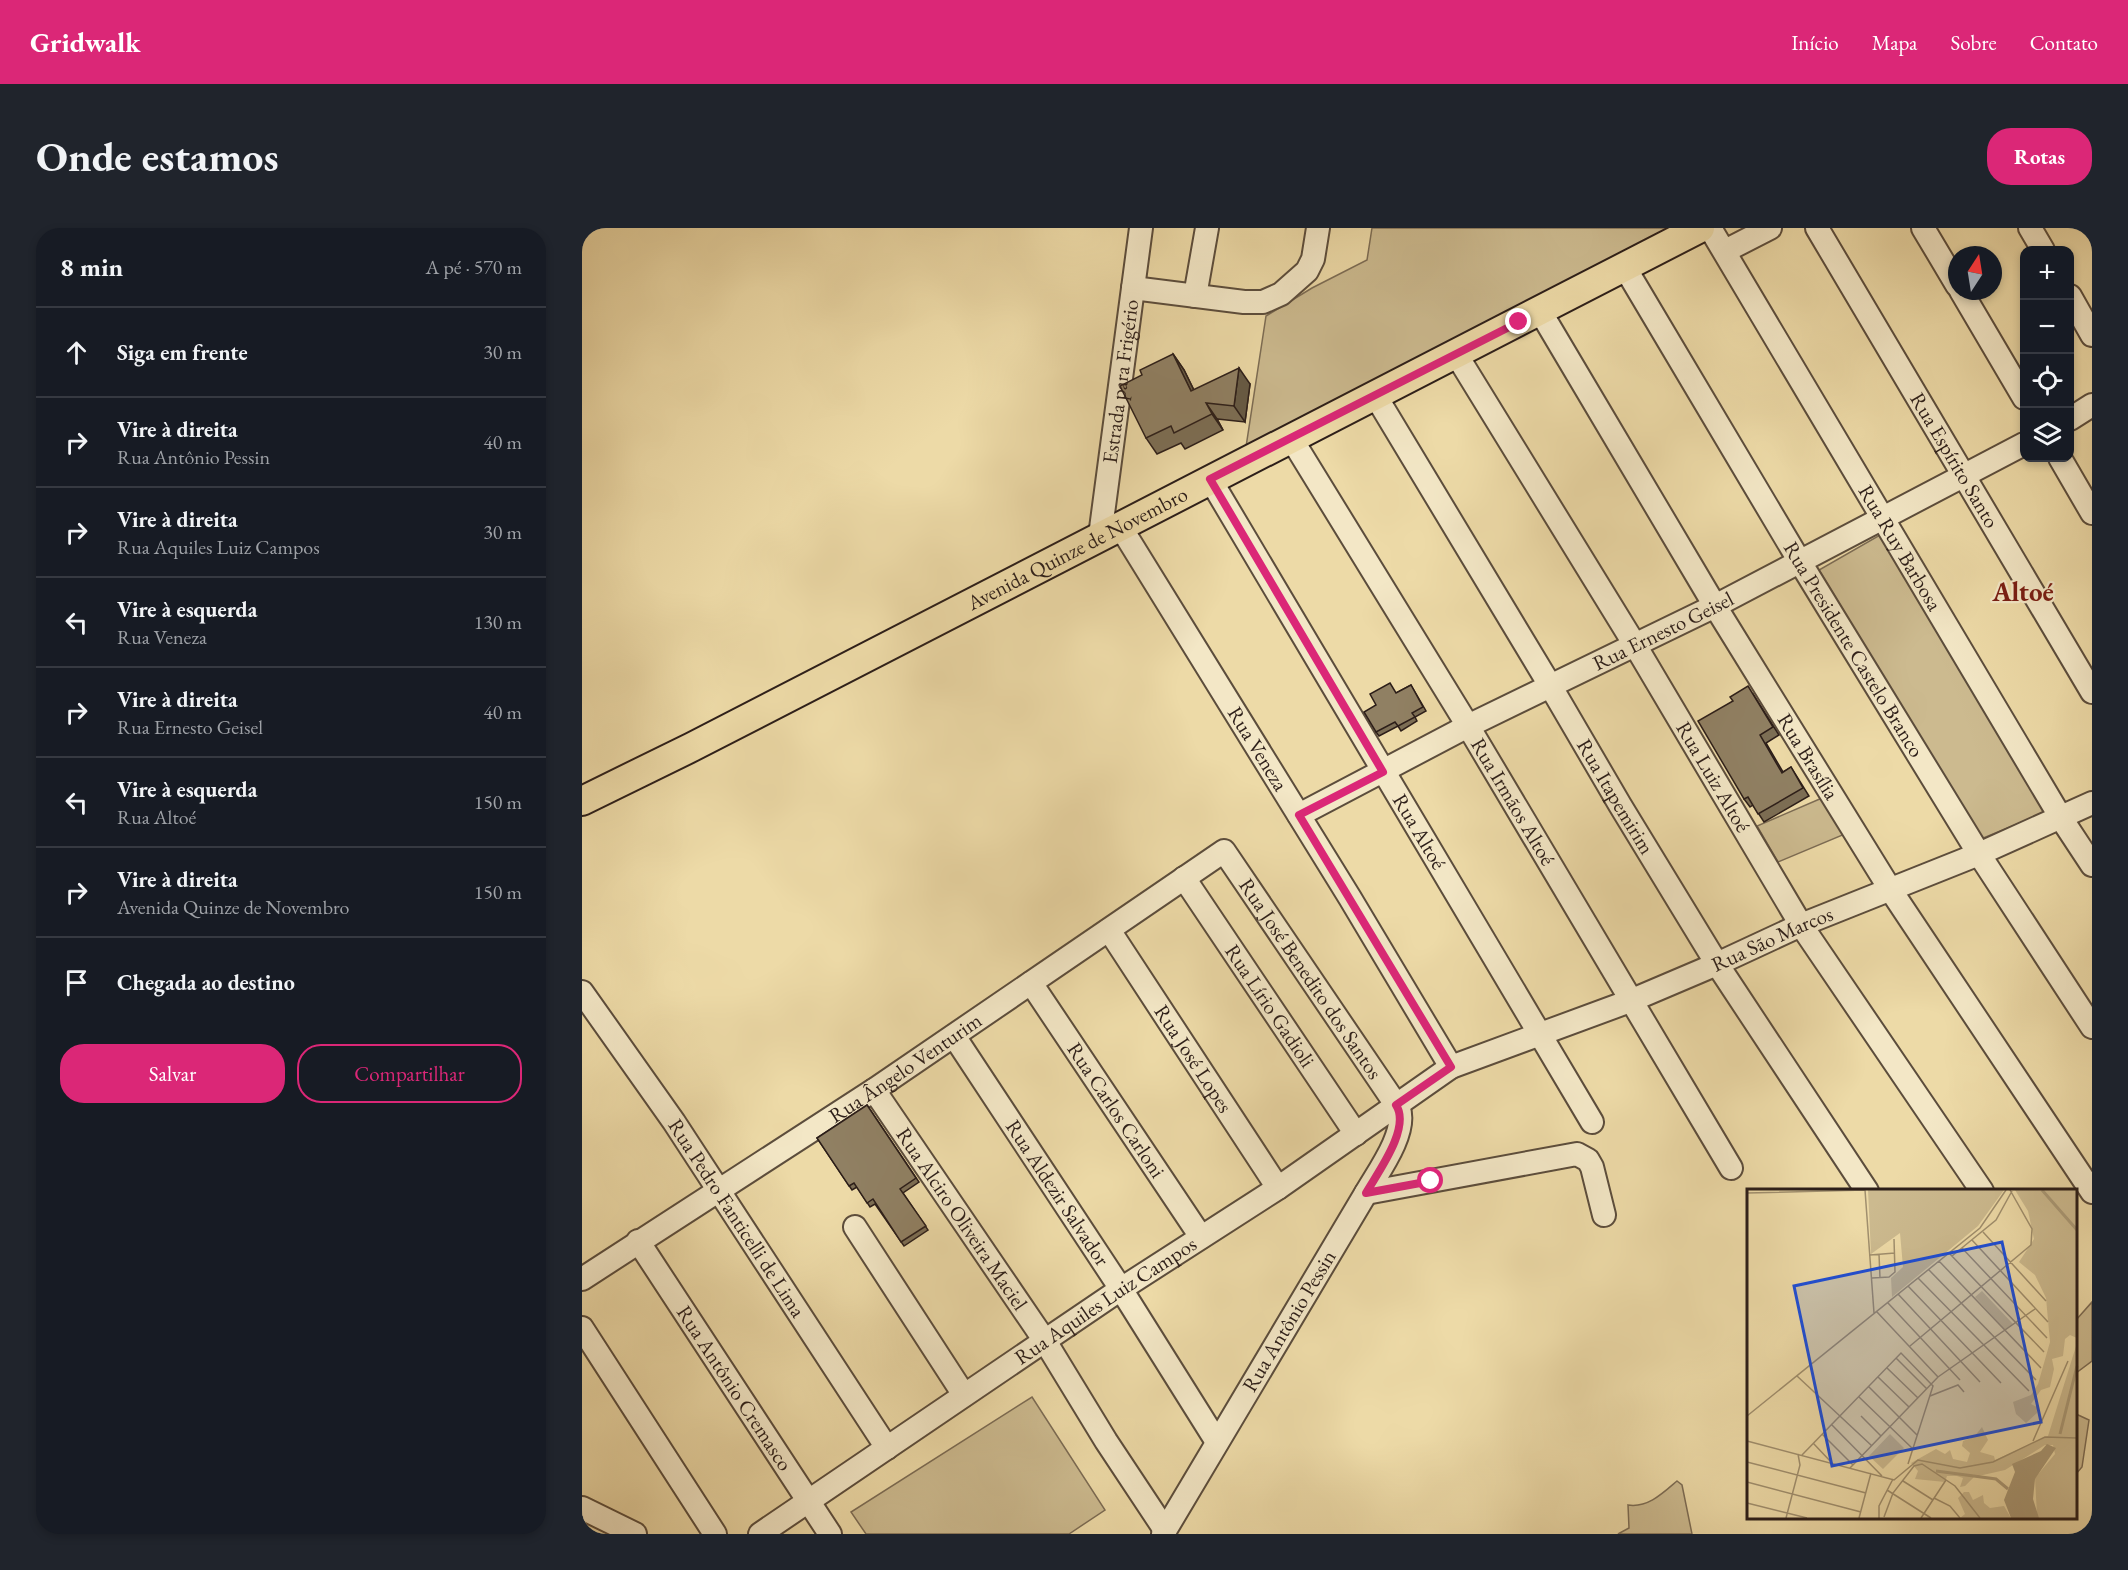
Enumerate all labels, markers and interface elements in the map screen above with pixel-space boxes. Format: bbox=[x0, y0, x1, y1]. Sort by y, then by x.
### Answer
text: Gridwalk bbox=[30, 24, 141, 60]
text: Início bbox=[1791, 29, 1839, 56]
text: Mapa bbox=[1872, 29, 1917, 56]
text: Sobre bbox=[1950, 29, 1997, 56]
text: Contato bbox=[2030, 29, 2098, 56]
button: Rotas bbox=[1987, 128, 2092, 185]
text: Onde estamos bbox=[36, 129, 279, 184]
north arrow bbox=[1948, 246, 2002, 300]
map controls bbox=[2020, 246, 2074, 462]
button: + bbox=[2020, 246, 2074, 300]
text: 8 min bbox=[60, 250, 123, 284]
text: A pé · 570 m bbox=[426, 254, 522, 280]
street label: Estrada para Frigério bbox=[1096, 298, 1144, 465]
button: − bbox=[2020, 300, 2074, 354]
route end bbox=[1505, 308, 1531, 334]
icon: ahead bbox=[60, 336, 93, 369]
text: Siga em frente bbox=[117, 338, 248, 367]
text: 30 m bbox=[483, 339, 522, 365]
button: locate bbox=[2020, 354, 2074, 408]
street label: Rua Espírito Santo bbox=[1904, 387, 2006, 533]
button: layers bbox=[2020, 408, 2074, 462]
text: Vire à direita bbox=[117, 415, 238, 444]
icon: right bbox=[60, 426, 93, 459]
text: 40 m bbox=[483, 429, 522, 455]
text: Rua Antônio Pessin bbox=[117, 444, 270, 470]
street label: Rua Ruy Barbosa bbox=[1853, 479, 1949, 616]
street label: Avenida Quinze de Novembro bbox=[961, 480, 1192, 617]
text: Vire à direita bbox=[117, 505, 238, 534]
icon: right bbox=[60, 516, 93, 549]
text: 30 m bbox=[483, 519, 522, 545]
text: Rua Aquiles Luiz Campos bbox=[117, 534, 320, 560]
street label: Rua Presidente Castelo Branco bbox=[1778, 536, 1930, 762]
district label: Altoé bbox=[1991, 574, 2054, 609]
street label: Rua Ernesto Geisel bbox=[1588, 585, 1738, 676]
text: Vire à esquerda bbox=[117, 595, 257, 624]
icon: left bbox=[60, 606, 93, 639]
text: 130 m bbox=[474, 609, 522, 635]
text: Rua Veneza bbox=[117, 624, 207, 650]
text: Vire à direita bbox=[117, 685, 238, 714]
icon: right bbox=[60, 696, 93, 729]
text: 40 m bbox=[483, 699, 522, 725]
street label: Rua Veneza bbox=[1222, 701, 1295, 796]
street label: Rua Brasília bbox=[1772, 708, 1846, 805]
text: Rua Ernesto Geisel bbox=[117, 714, 263, 740]
street label: Rua Luiz Altoé bbox=[1670, 716, 1757, 837]
street label: Rua Irmãos Altoé bbox=[1465, 733, 1562, 870]
street label: Rua Itapemirim bbox=[1571, 734, 1661, 859]
text: Vire à esquerda bbox=[117, 775, 257, 804]
icon: left bbox=[60, 786, 93, 819]
street label: Rua Altoé bbox=[1387, 788, 1453, 874]
text: 150 m bbox=[474, 789, 522, 815]
text: Rua Altoé bbox=[117, 804, 196, 830]
text: Vire à direita bbox=[117, 865, 238, 894]
street label: Rua José Benedito dos Santos bbox=[1233, 873, 1389, 1084]
icon: right bbox=[60, 876, 93, 909]
text: 150 m bbox=[474, 879, 522, 905]
text: Avenida Quinze de Novembro bbox=[117, 894, 350, 920]
street label: Rua São Marcos bbox=[1707, 900, 1837, 978]
street label: Rua Lírio Gadioli bbox=[1219, 939, 1321, 1072]
icon: arrive bbox=[60, 966, 93, 999]
text: Chegada ao destino bbox=[117, 968, 295, 997]
street label: Rua José Lopes bbox=[1149, 999, 1239, 1118]
street label: Rua Ângelo Venturim bbox=[823, 1006, 987, 1129]
street label: Rua Carlos Carloni bbox=[1062, 1037, 1172, 1183]
button: Salvar bbox=[60, 1044, 285, 1103]
button: Compartilhar bbox=[297, 1044, 522, 1103]
street label: Rua Pedro Fanticelli de Lima bbox=[662, 1113, 812, 1323]
street label: Rua Aldezir Salvador bbox=[1000, 1114, 1116, 1271]
street label: Rua Alciro Oliveira Maciel bbox=[890, 1122, 1034, 1315]
route start bbox=[1417, 1167, 1443, 1193]
inset map bbox=[1747, 1189, 2077, 1519]
street label: Rua Aquiles Luiz Campos bbox=[1009, 1230, 1202, 1370]
street label: Rua Antônio Pessin bbox=[1236, 1245, 1341, 1397]
street label: Rua Antônio Cremasco bbox=[671, 1300, 799, 1476]

